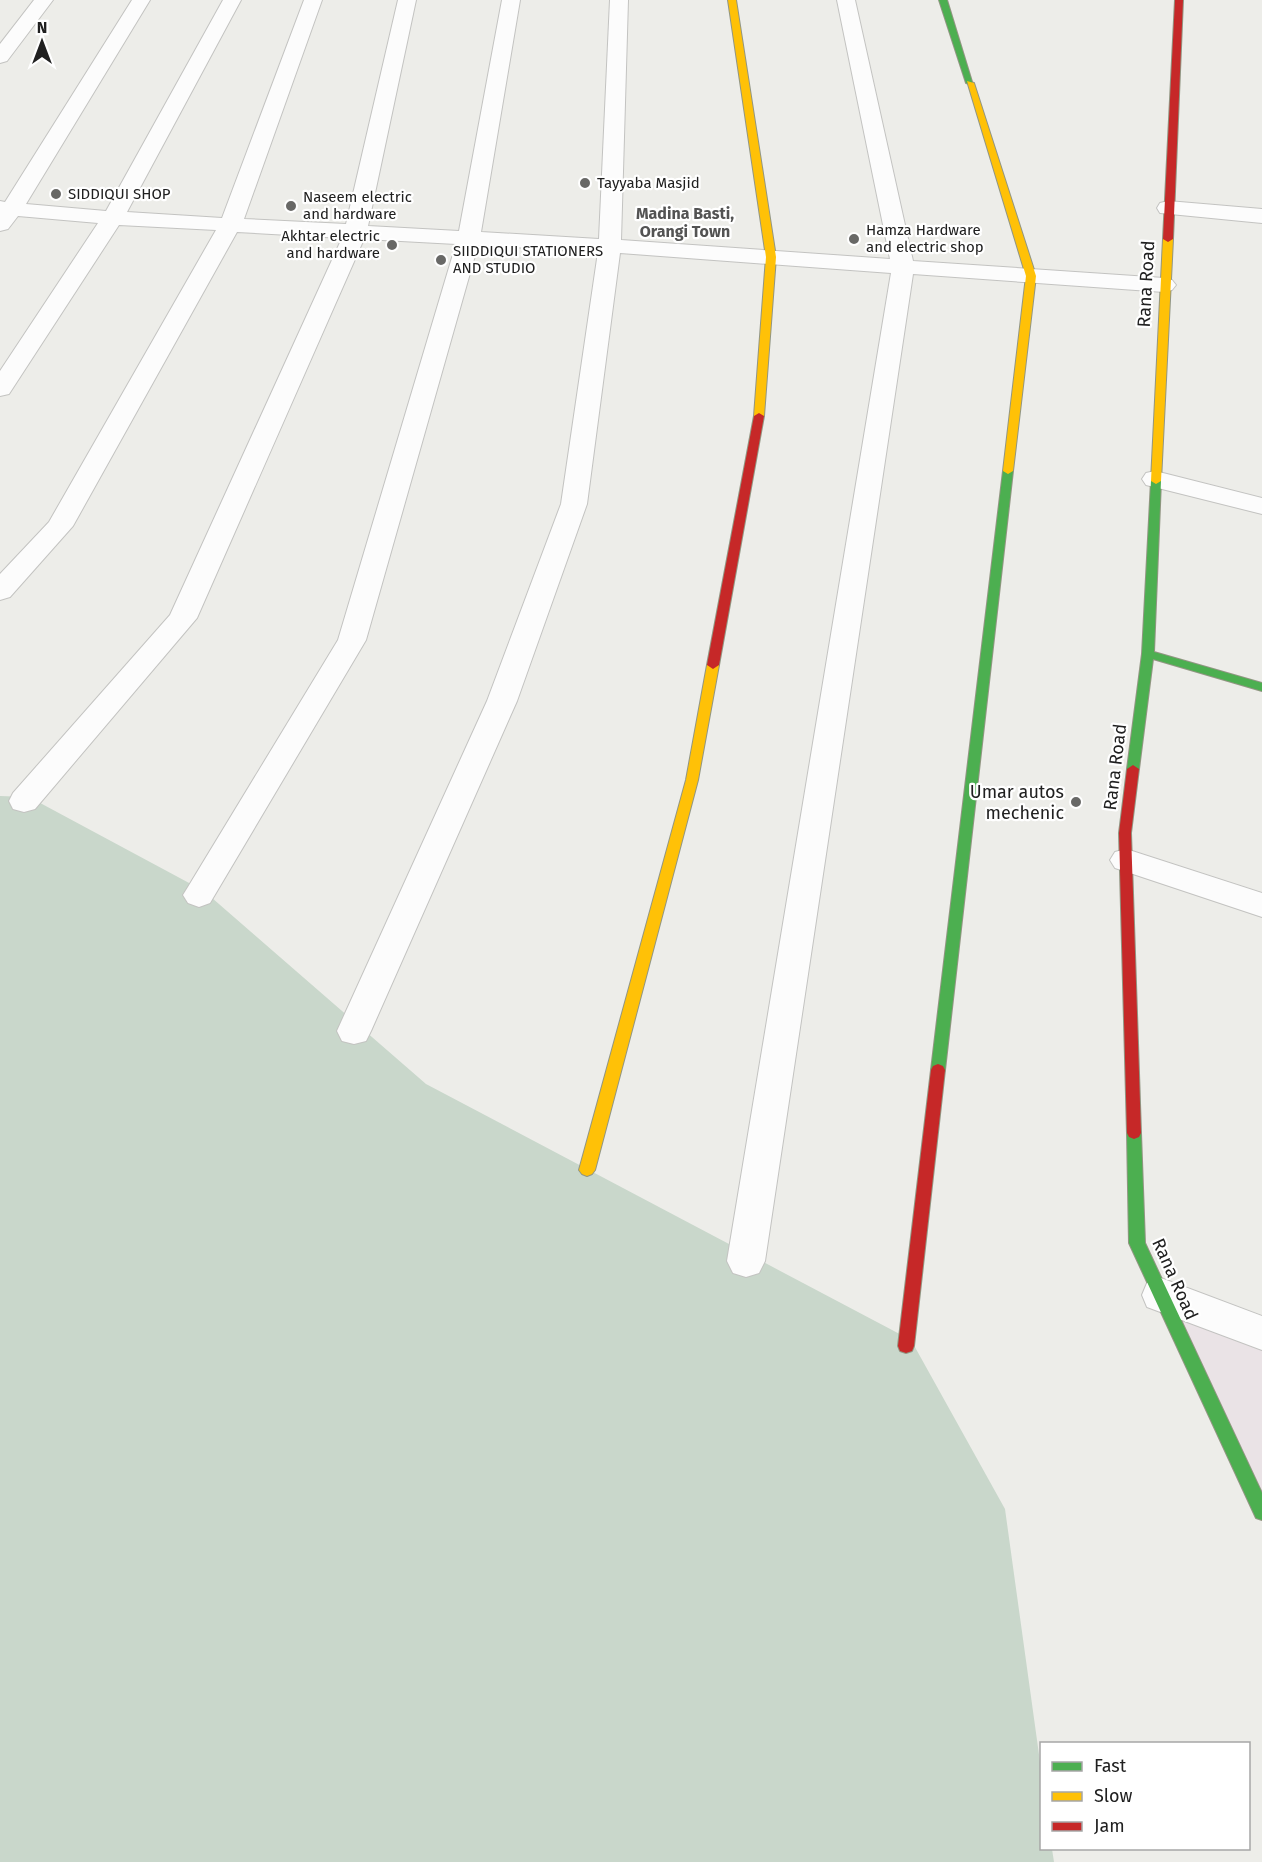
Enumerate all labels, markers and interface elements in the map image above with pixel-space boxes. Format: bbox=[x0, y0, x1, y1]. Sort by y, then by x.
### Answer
north arrow bbox=[12, 12, 72, 72]
text: N bbox=[37, 18, 47, 37]
place label: Tayyaba Masjid bbox=[597, 174, 700, 192]
marker: Tayyaba Masjid bbox=[578, 176, 592, 190]
place label: SIDDIQUI SHOP bbox=[68, 185, 171, 203]
marker: SIDDIQUI SHOP bbox=[49, 187, 63, 201]
place label: Naseem electric and hardware bbox=[303, 188, 412, 223]
marker: Naseem electric and hardware bbox=[284, 199, 298, 213]
district label: Madina Basti, Orangi Town bbox=[636, 204, 734, 241]
place label: Hamza Hardware and electric shop bbox=[866, 221, 984, 256]
place label: Akhtar electric and hardware bbox=[281, 227, 380, 262]
marker: Hamza Hardware and electric shop bbox=[847, 232, 861, 246]
marker: Akhtar electric and hardware bbox=[385, 238, 399, 252]
street label: Rana Road bbox=[1133, 240, 1159, 328]
place label: SIIDDIQUI STATIONERS AND STUDIO bbox=[453, 242, 603, 277]
marker: SIIDDIQUI STATIONERS AND STUDIO bbox=[434, 253, 448, 267]
street label: Rana Road bbox=[1099, 722, 1131, 812]
place label: Umar autos mechenic bbox=[970, 781, 1064, 824]
marker: Umar autos mechenic bbox=[1069, 795, 1083, 809]
street label: Rana Road bbox=[1147, 1235, 1203, 1323]
legend bbox=[1040, 1742, 1250, 1850]
text: Fast bbox=[1094, 1755, 1127, 1777]
text: Slow bbox=[1094, 1785, 1133, 1807]
text: Jam bbox=[1094, 1815, 1125, 1837]

